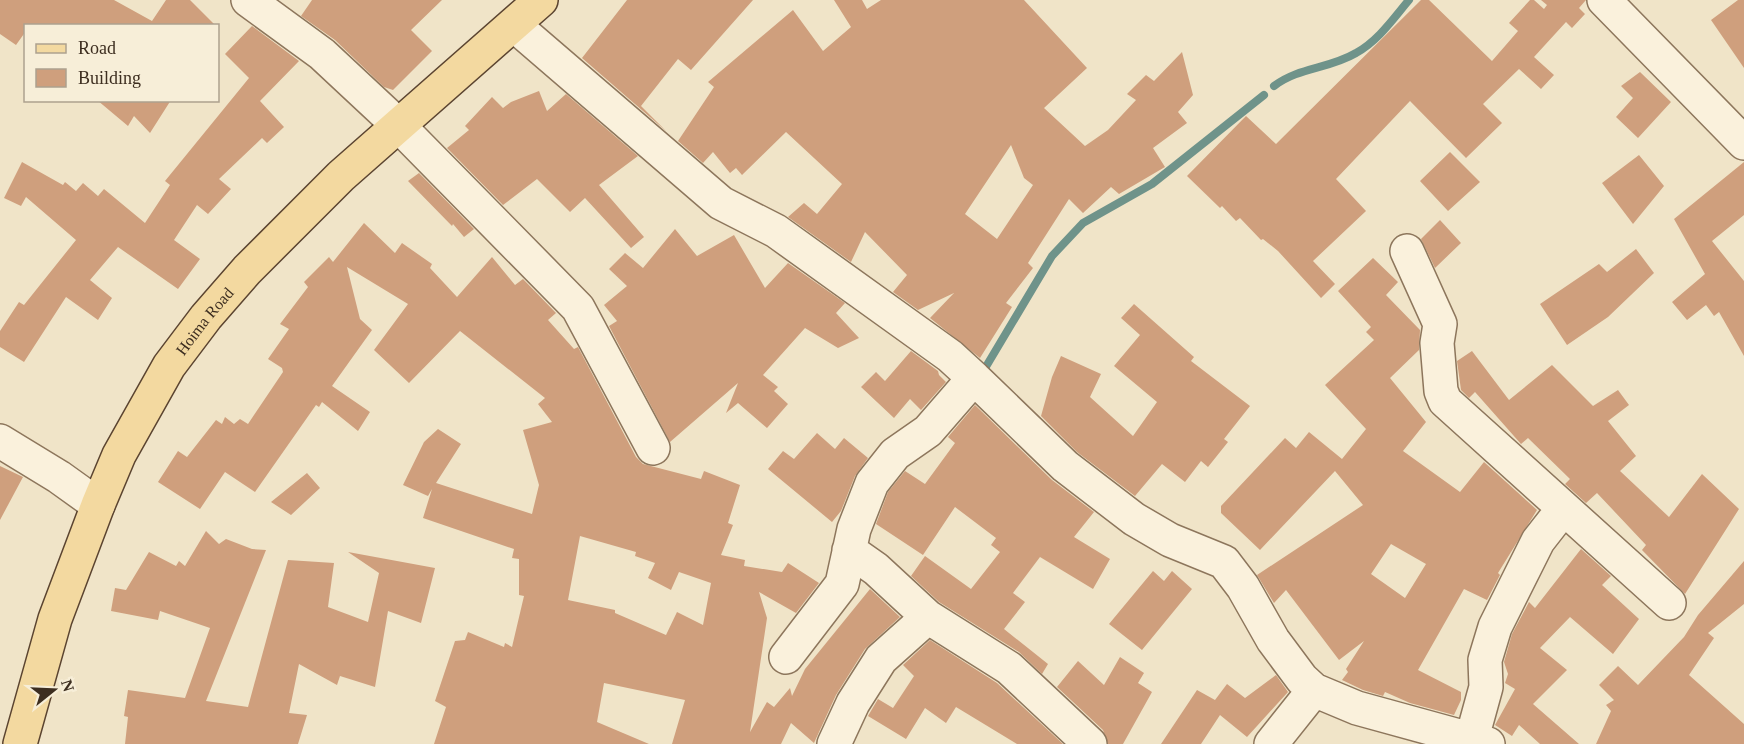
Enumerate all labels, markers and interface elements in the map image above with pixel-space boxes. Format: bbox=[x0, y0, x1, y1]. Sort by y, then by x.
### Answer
legend bbox=[24, 24, 219, 102]
text: Road bbox=[78, 38, 116, 58]
text: Building bbox=[78, 68, 141, 88]
street label: Hoima Road bbox=[172, 284, 237, 358]
north arrow bbox=[24, 660, 84, 720]
text: N bbox=[58, 677, 78, 694]

